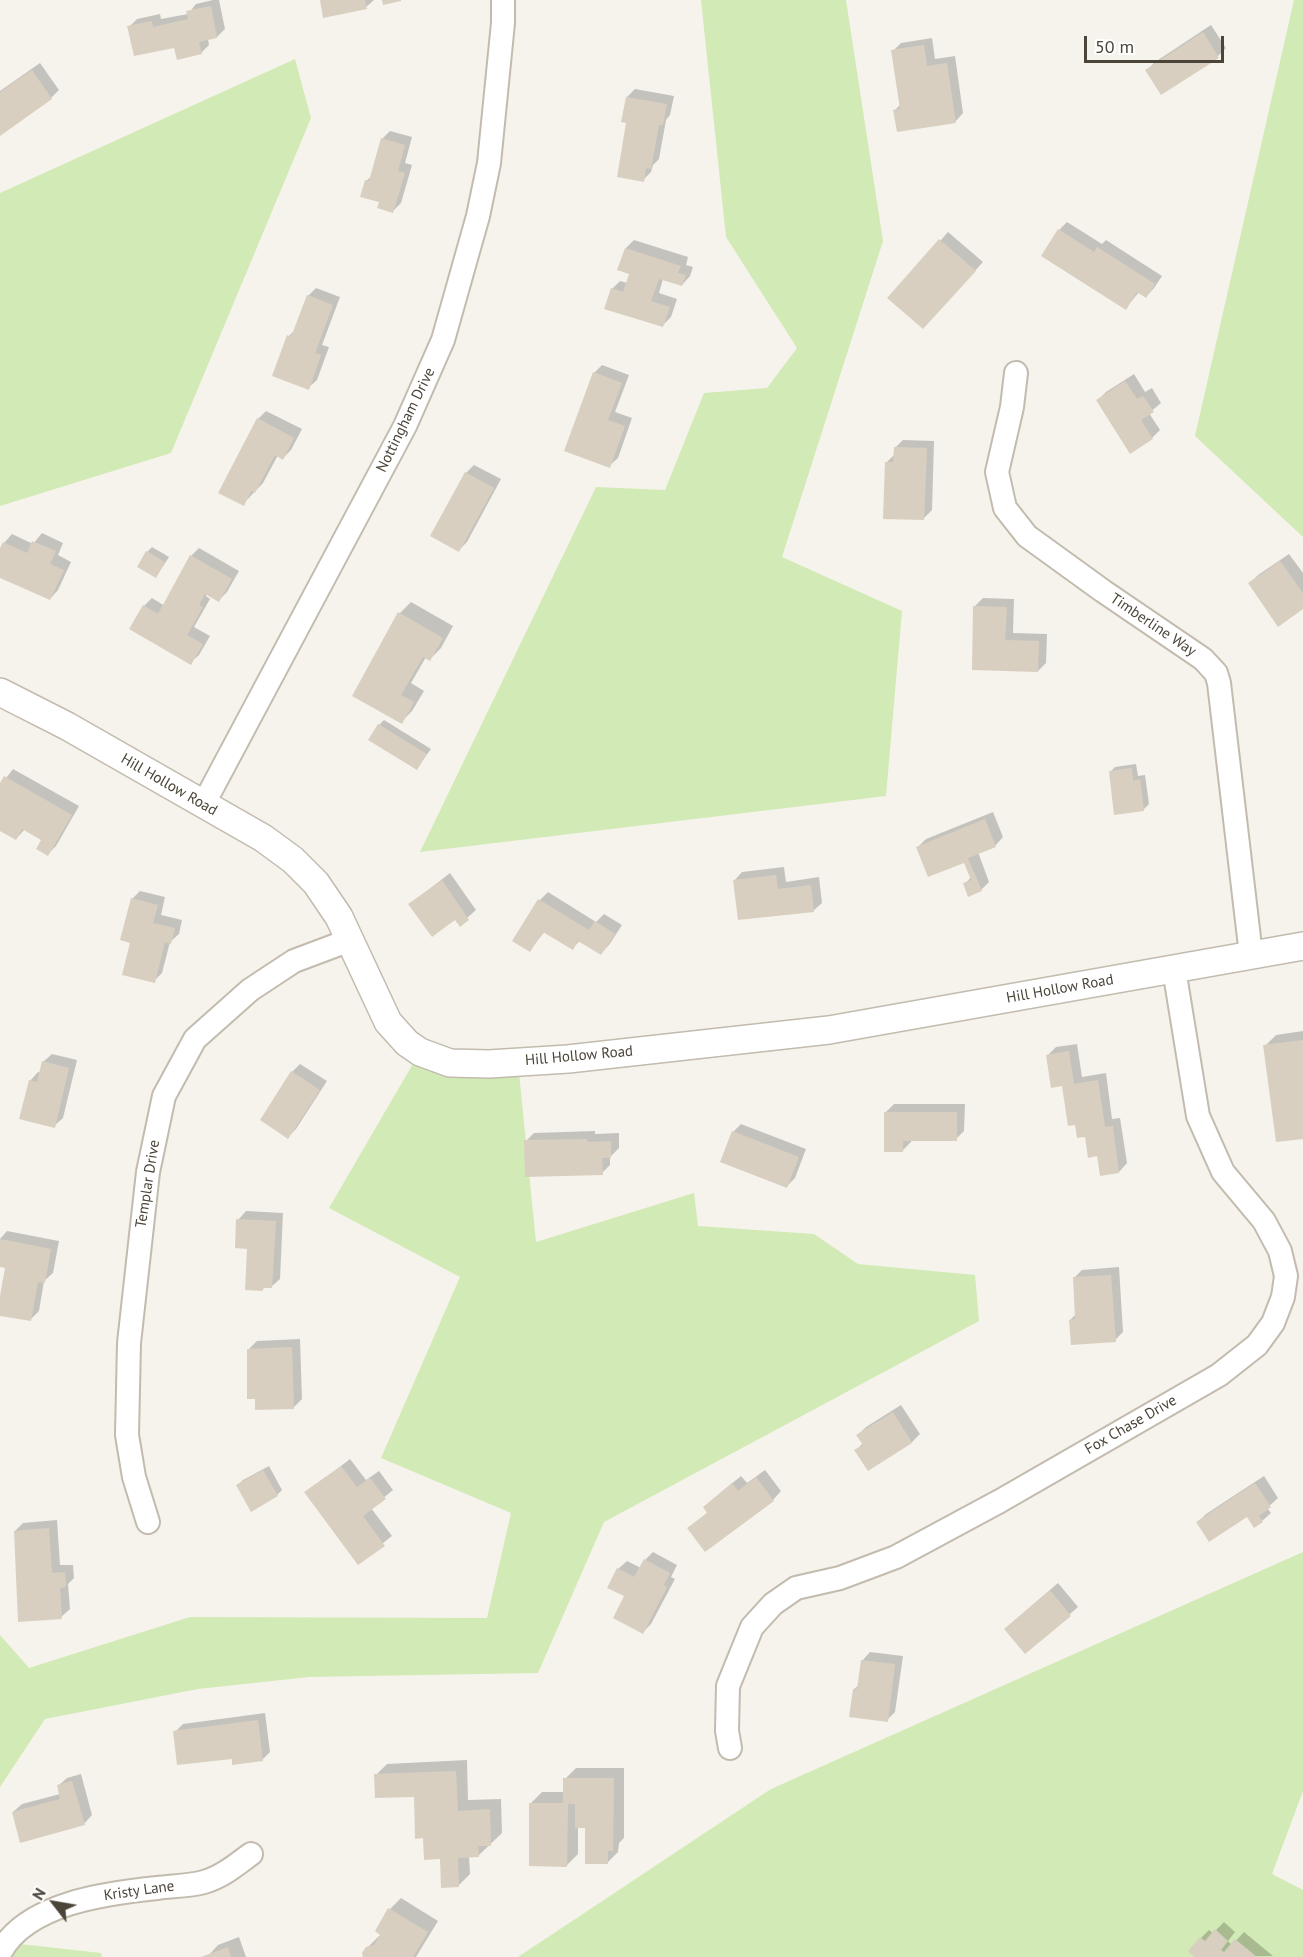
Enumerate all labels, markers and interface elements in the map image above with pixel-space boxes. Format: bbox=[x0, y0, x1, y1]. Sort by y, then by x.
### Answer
scale bar bbox=[1087, 24, 1226, 62]
text: 50 m bbox=[1095, 35, 1134, 58]
street label: Nottingham Drive bbox=[373, 365, 439, 475]
street label: Timberline Way bbox=[1107, 590, 1199, 660]
street label: Hill Hollow Road bbox=[118, 750, 220, 820]
street label: Hill Hollow Road bbox=[1005, 971, 1115, 1007]
street label: Hill Hollow Road bbox=[524, 1042, 634, 1070]
street label: Templar Drive bbox=[132, 1139, 164, 1229]
street label: Fox Chase Drive bbox=[1082, 1391, 1180, 1459]
north arrow bbox=[24, 1873, 84, 1933]
street label: Kristy Lane bbox=[103, 1877, 175, 1905]
text: N bbox=[27, 1884, 50, 1903]

